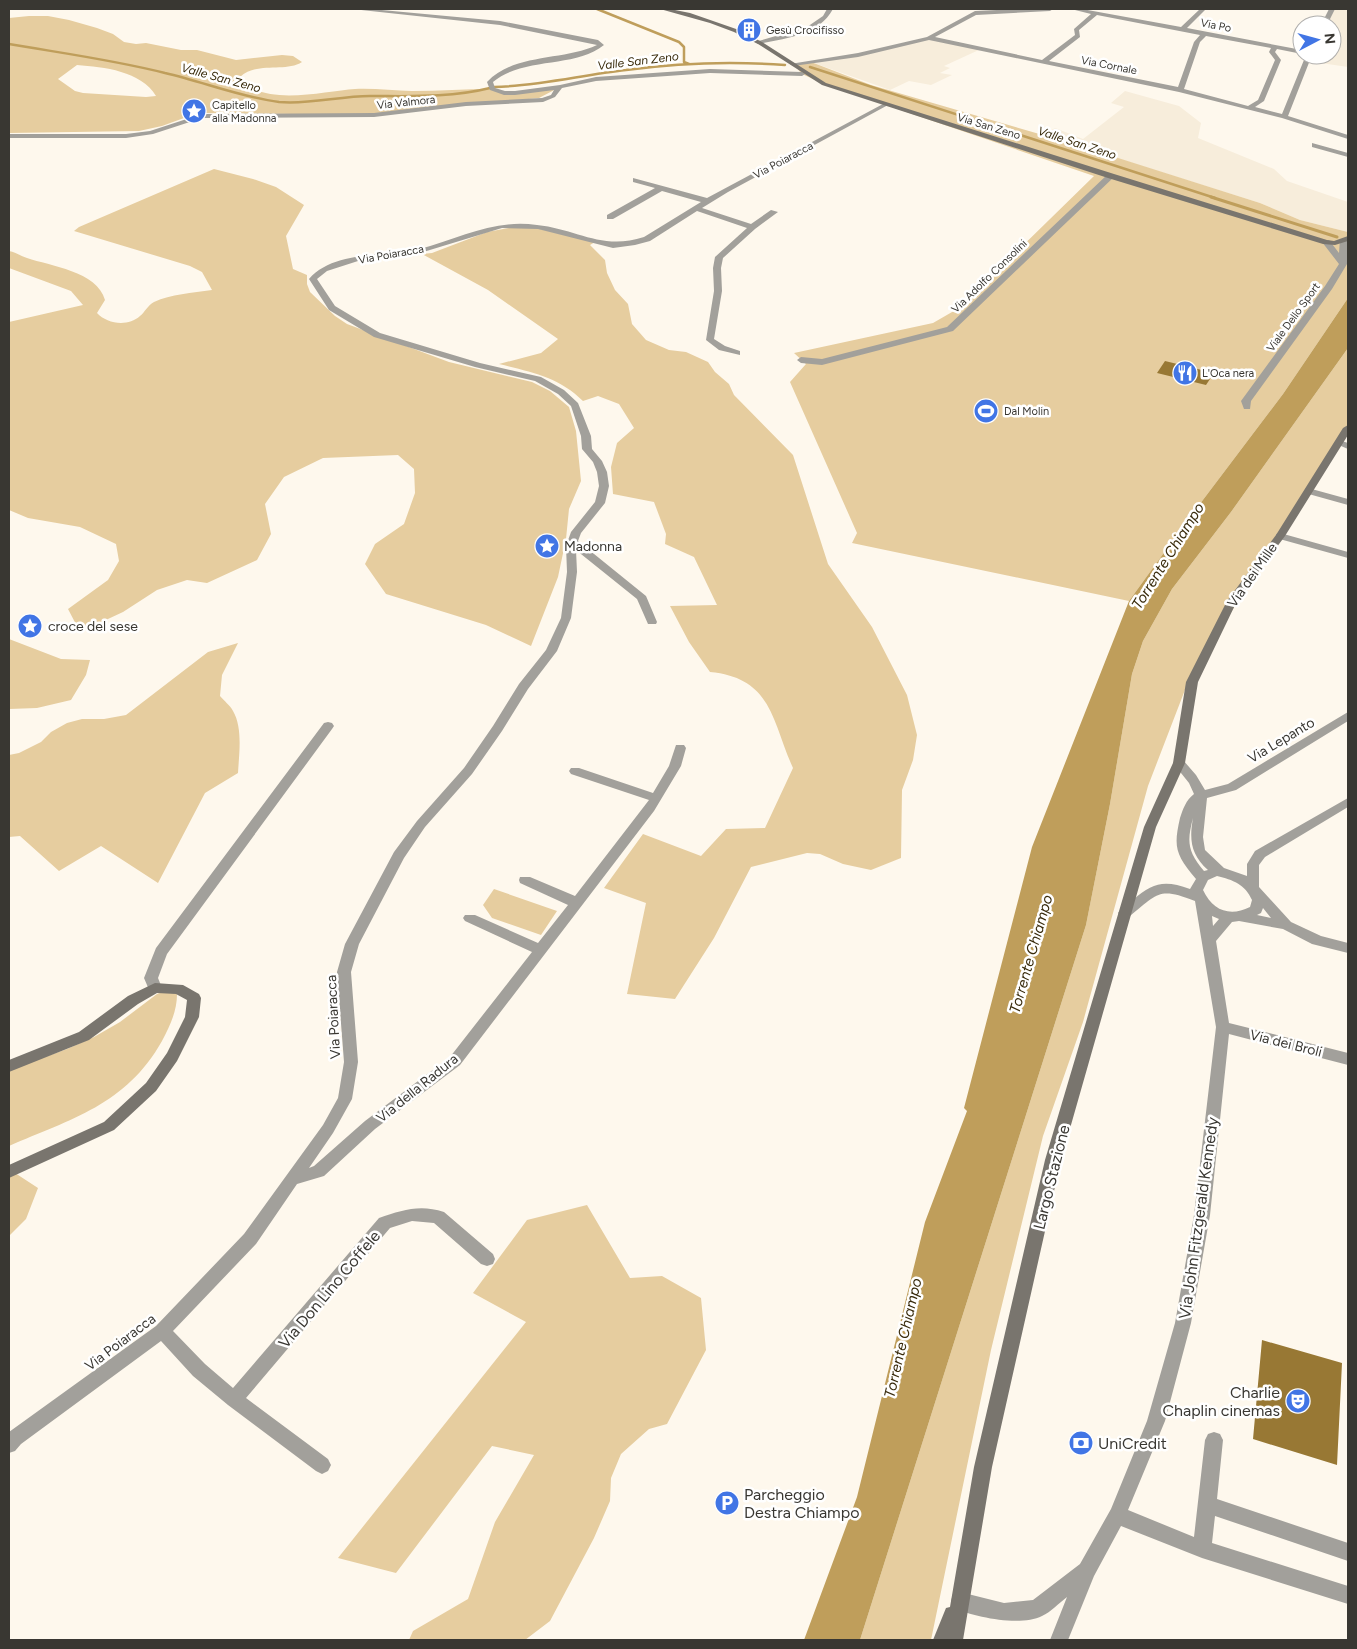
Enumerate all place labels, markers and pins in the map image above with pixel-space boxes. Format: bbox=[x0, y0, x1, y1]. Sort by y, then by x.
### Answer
building icon: Gesù Crocifisso bbox=[736, 17, 762, 43]
place label: Gesù Crocifisso bbox=[766, 24, 844, 37]
place icon: Capitello alla Madonna bbox=[181, 98, 207, 124]
place label: Capitello alla Madonna bbox=[212, 99, 276, 125]
restaurant icon: L'Oca nera bbox=[1172, 360, 1198, 386]
place label: L'Oca nera bbox=[1202, 367, 1254, 380]
sports icon: Dal Molin bbox=[973, 398, 999, 424]
place label: Dal Molin bbox=[1004, 405, 1049, 418]
place icon: Madonna bbox=[534, 533, 560, 559]
place label: Madonna bbox=[564, 538, 622, 555]
place icon: croce del sese bbox=[17, 613, 43, 639]
place label: croce del sese bbox=[48, 618, 138, 635]
place label: Charlie Chaplin cinemas bbox=[1163, 1383, 1280, 1420]
theatre icon: Charlie Chaplin cinemas bbox=[1285, 1388, 1311, 1414]
bank icon: UniCredit bbox=[1068, 1430, 1094, 1456]
place label: UniCredit bbox=[1098, 1434, 1167, 1453]
place label: Parcheggio Destra Chiampo bbox=[744, 1485, 859, 1522]
parking icon: Parcheggio Destra Chiampo bbox=[714, 1490, 740, 1516]

